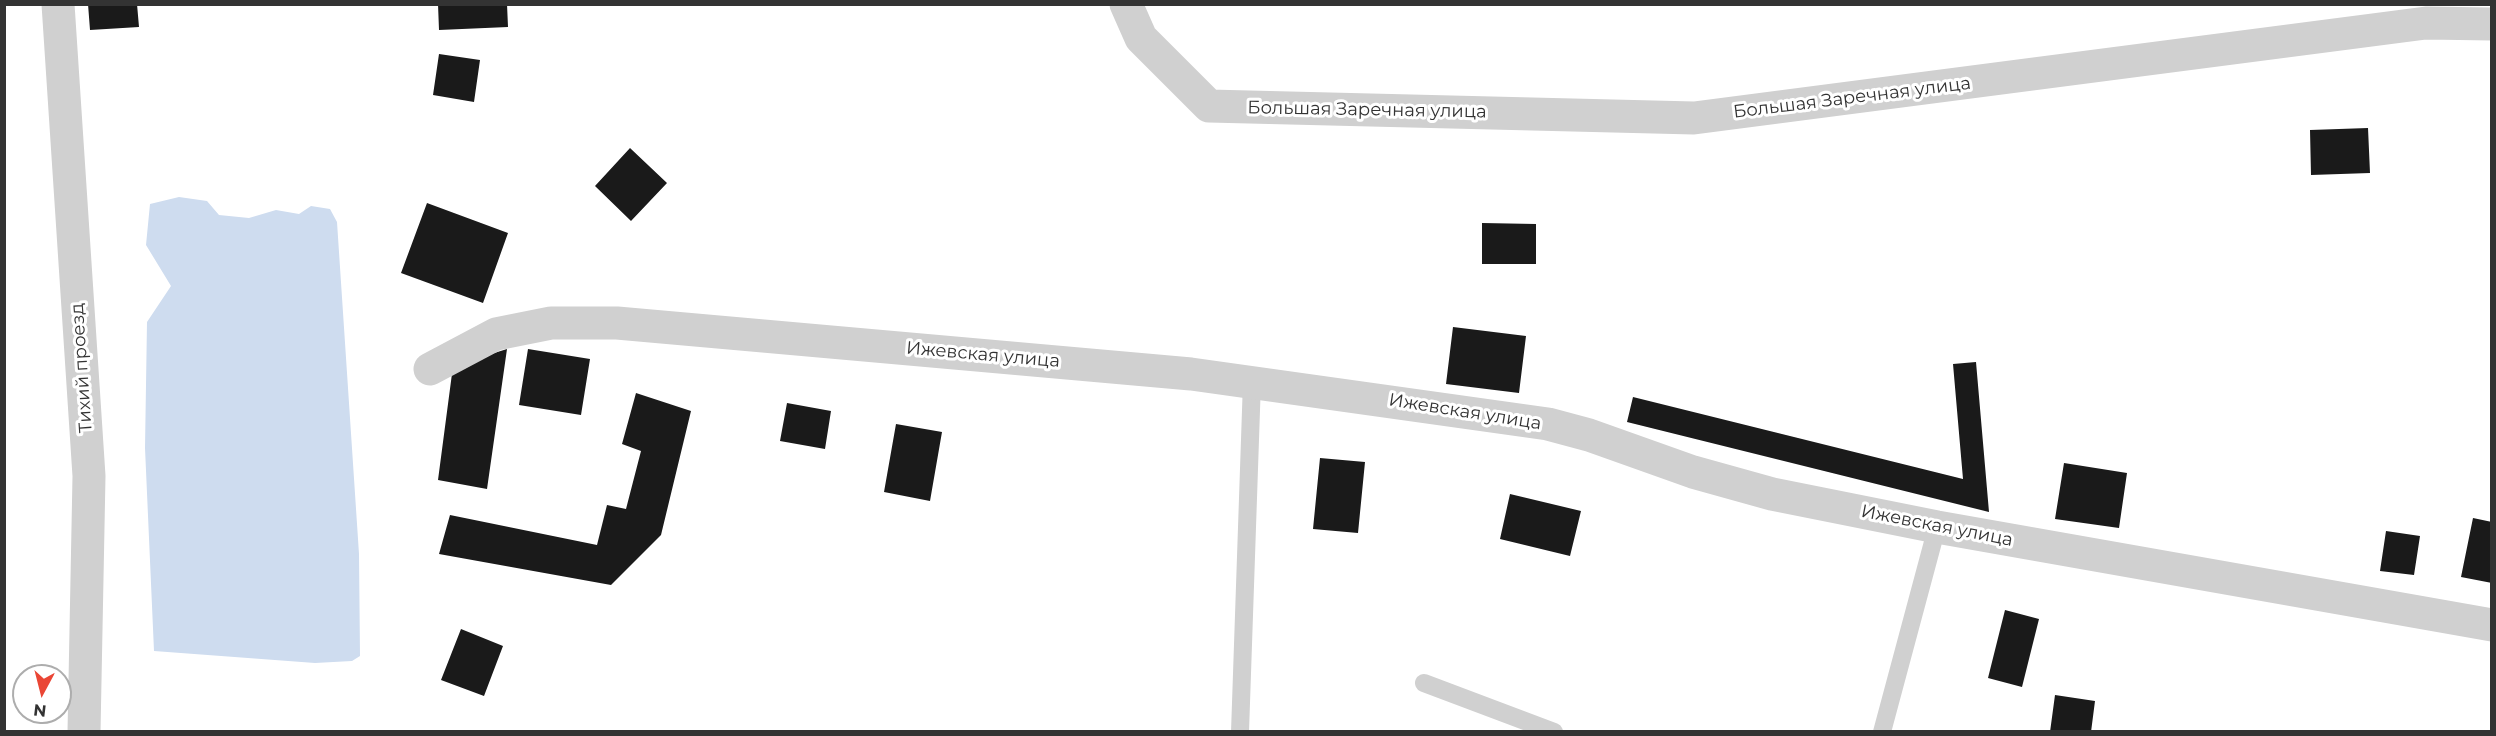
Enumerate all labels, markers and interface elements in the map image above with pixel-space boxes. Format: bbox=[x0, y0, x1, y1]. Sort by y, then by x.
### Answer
street label: Большая Заречная улица bbox=[1732, 73, 1972, 123]
street label: Большая Заречная улица bbox=[1247, 97, 1487, 123]
street label: Тихий проезд bbox=[67, 302, 97, 434]
street label: Ижевская улица bbox=[905, 338, 1061, 372]
street label: Ижевская улица bbox=[1387, 389, 1543, 435]
street label: Ижевская улица bbox=[1859, 501, 2015, 551]
north arrow bbox=[12, 664, 72, 724]
text: N bbox=[32, 700, 48, 721]

